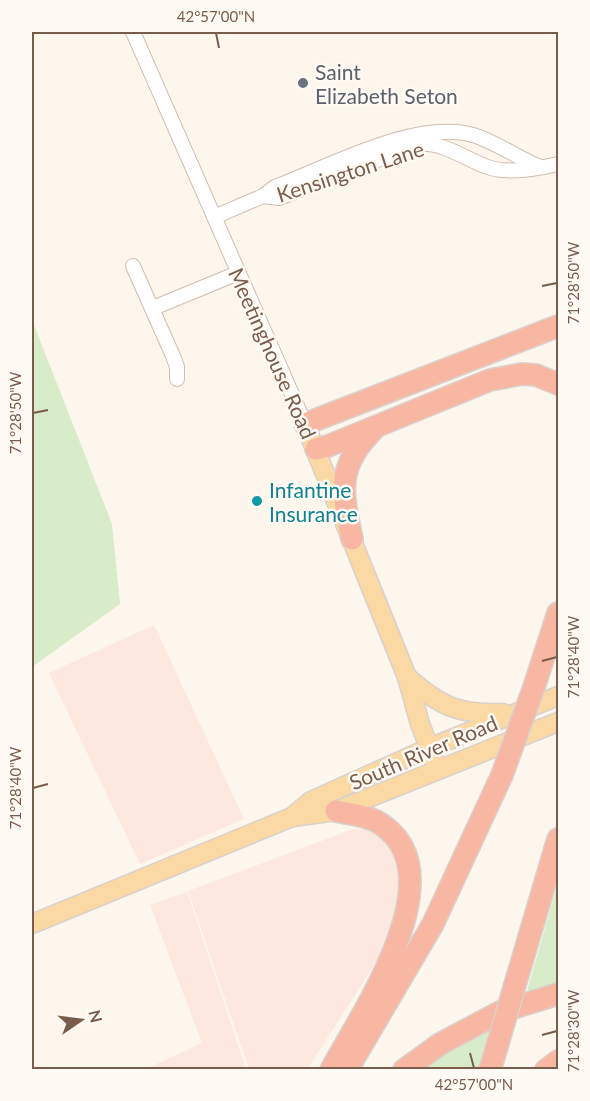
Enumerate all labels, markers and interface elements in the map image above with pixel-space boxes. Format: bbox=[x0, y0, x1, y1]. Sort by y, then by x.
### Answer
text: 42°57'00"N bbox=[177, 7, 255, 25]
place label: Saint Elizabeth Seton bbox=[315, 59, 458, 108]
marker: Saint Elizabeth Seton bbox=[296, 76, 310, 90]
street label: Kensington Lane bbox=[273, 135, 427, 207]
text: 71°28'50"W bbox=[564, 241, 582, 324]
street label: Meetinghouse Road bbox=[224, 264, 322, 442]
text: 71°28'50"W bbox=[6, 371, 24, 454]
place label: Infantine Insurance bbox=[269, 477, 358, 526]
marker: Infantine Insurance bbox=[250, 494, 264, 508]
text: 71°28'40"W bbox=[564, 615, 582, 698]
street label: South River Road bbox=[345, 710, 501, 794]
text: 71°28'40"W bbox=[6, 746, 24, 829]
text: 71°28'30"W bbox=[564, 989, 582, 1072]
north arrow bbox=[51, 990, 111, 1050]
text: N bbox=[85, 1008, 107, 1025]
text: 42°57'00"N bbox=[435, 1075, 513, 1093]

